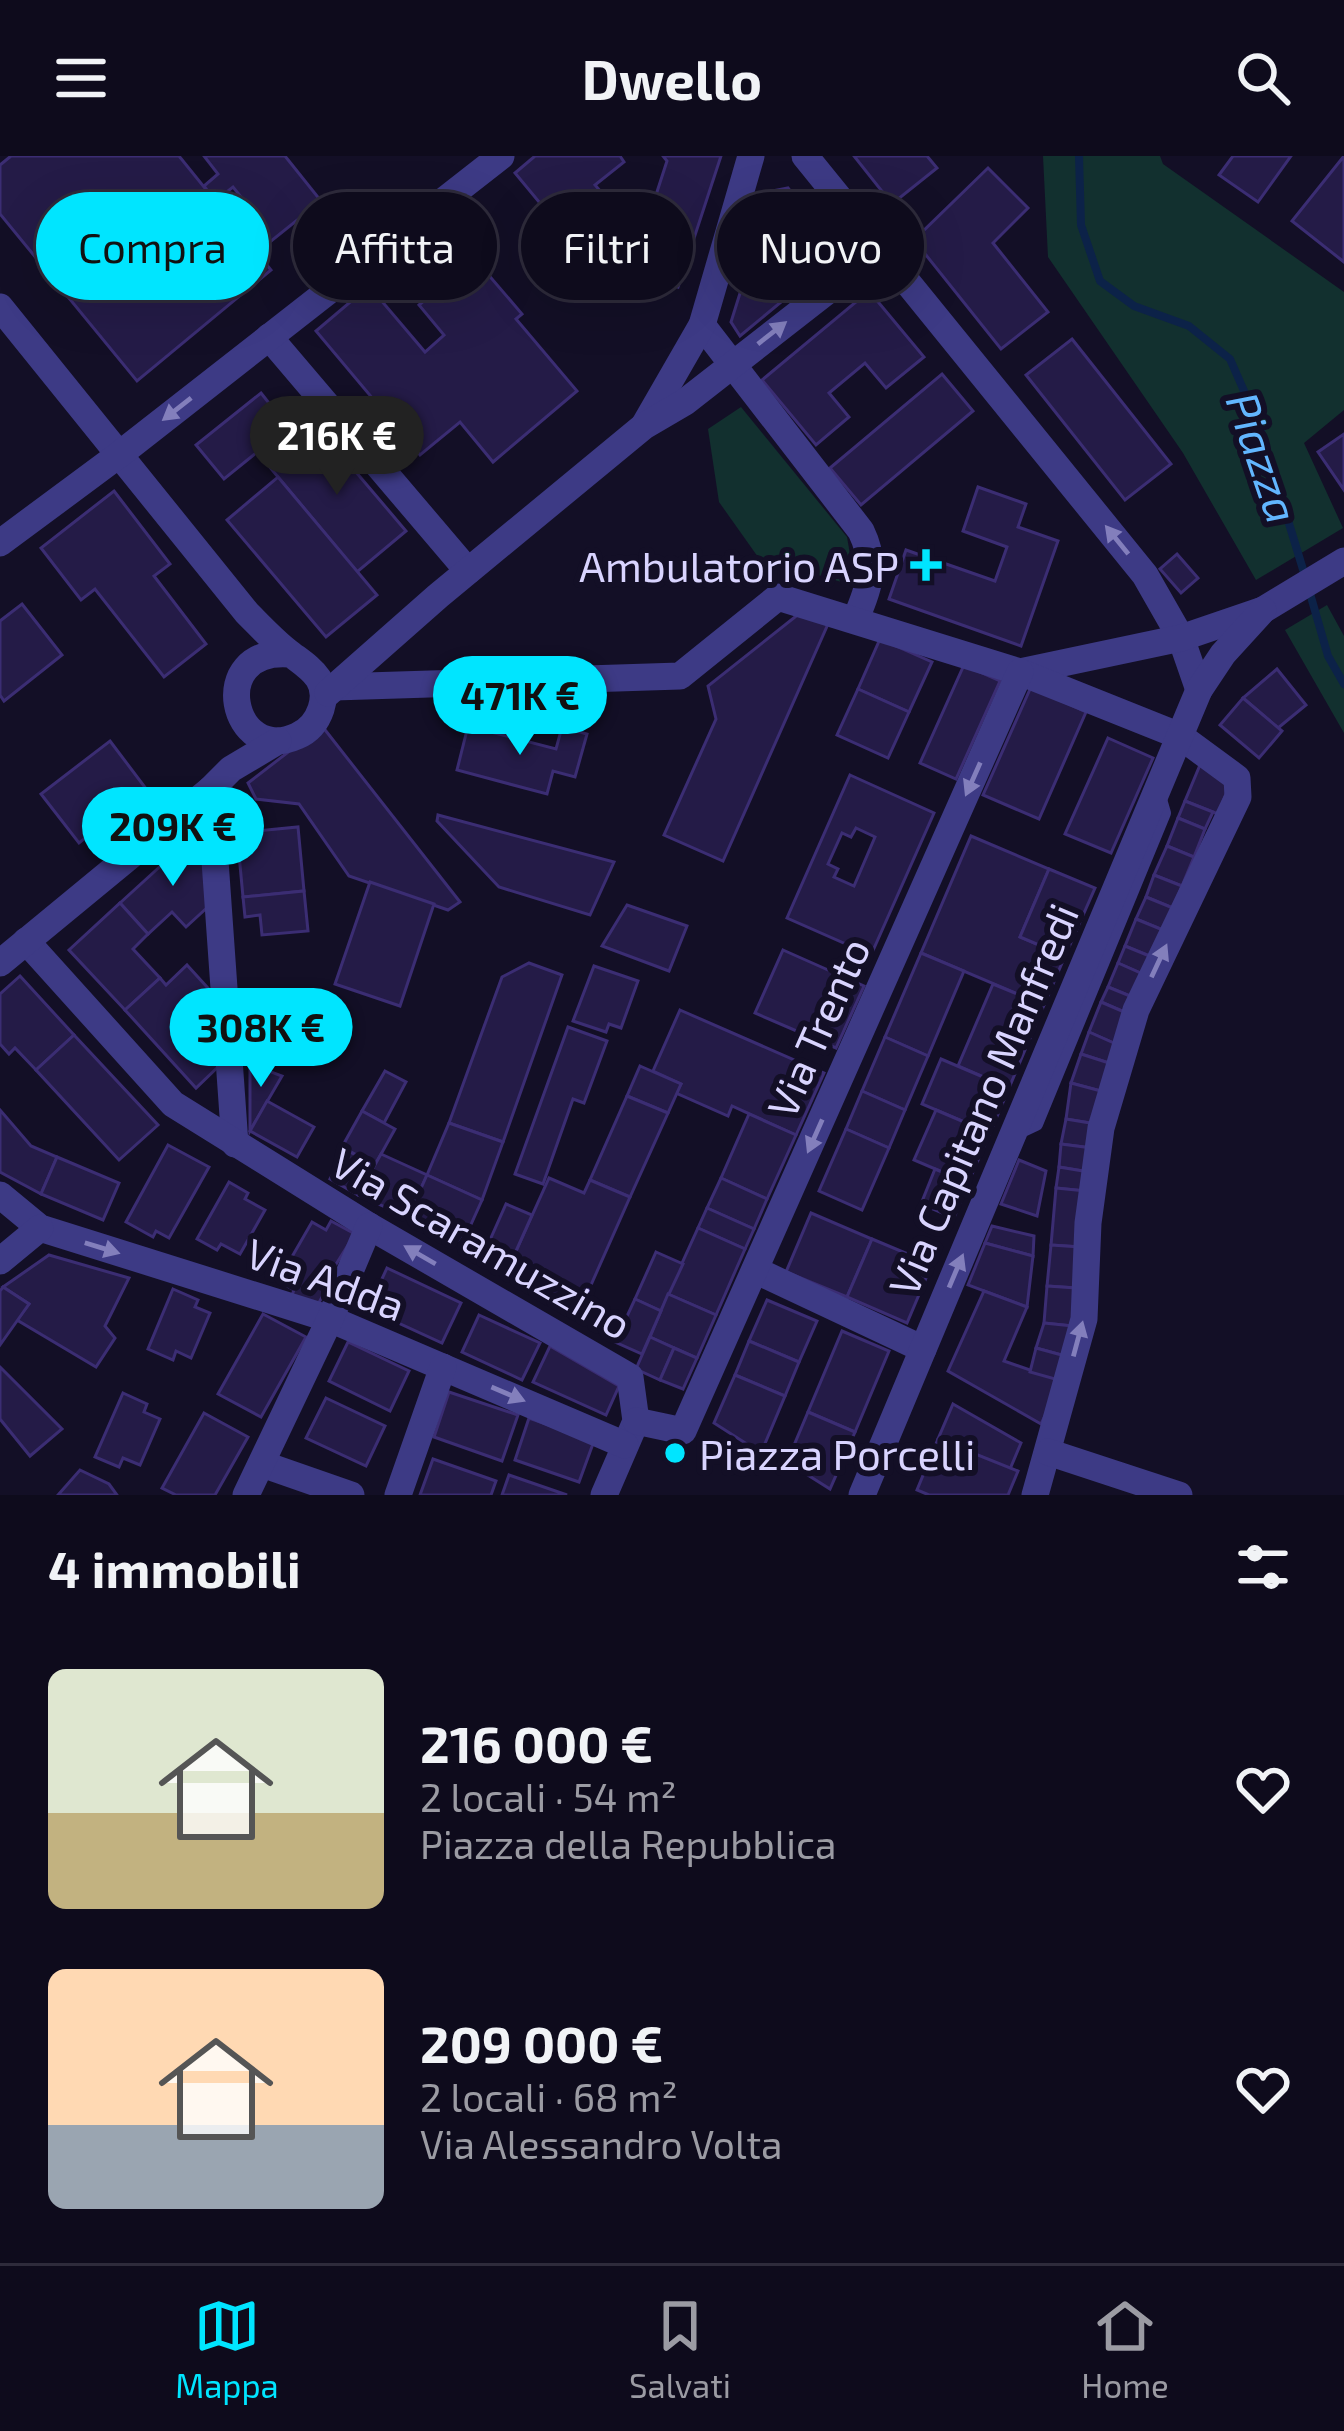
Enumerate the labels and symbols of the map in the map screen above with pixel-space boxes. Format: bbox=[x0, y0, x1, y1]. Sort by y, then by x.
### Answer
one-way arrow bbox=[757, 321, 788, 346]
water label: Piazza bbox=[1217, 385, 1311, 529]
one-way arrow bbox=[162, 396, 193, 421]
pin: 216K € bbox=[239, 396, 435, 498]
one-way arrow bbox=[1105, 525, 1130, 556]
place label: Ambulatorio ASP bbox=[579, 540, 899, 590]
marker: Ambulatorio ASP bbox=[910, 549, 942, 581]
pin: 471K € bbox=[422, 656, 618, 758]
one-way arrow bbox=[962, 762, 982, 797]
pin: 209K € bbox=[75, 787, 271, 889]
street label: Via Capitano Manfredi bbox=[877, 896, 1087, 1302]
street label: Via Trento bbox=[755, 930, 879, 1124]
one-way arrow bbox=[1149, 943, 1169, 978]
pin: 308K € bbox=[163, 988, 359, 1090]
one-way arrow bbox=[804, 1118, 824, 1153]
street label: Via Scaramuzzino bbox=[323, 1136, 641, 1348]
street label: Via Adda bbox=[240, 1226, 412, 1330]
one-way arrow bbox=[84, 1239, 121, 1258]
one-way arrow bbox=[403, 1246, 437, 1267]
one-way arrow bbox=[947, 1253, 966, 1289]
one-way arrow bbox=[1070, 1321, 1089, 1358]
one-way arrow bbox=[491, 1385, 526, 1405]
place label: Piazza Porcelli bbox=[699, 1428, 975, 1478]
marker: Piazza Porcelli bbox=[662, 1440, 688, 1466]

